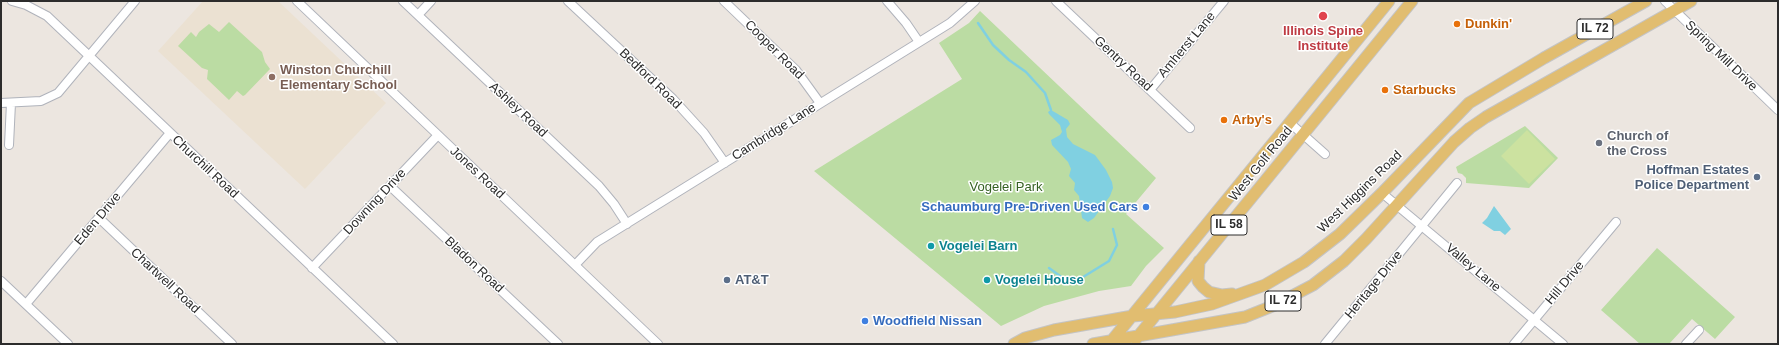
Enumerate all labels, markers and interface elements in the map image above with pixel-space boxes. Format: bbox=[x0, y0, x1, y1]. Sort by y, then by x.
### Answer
street label: Amherst Lane bbox=[1155, 9, 1219, 81]
marker: Illinois Spine Institute bbox=[1317, 10, 1329, 22]
place label: Dunkin' bbox=[1465, 16, 1512, 32]
street label: Cooper Road bbox=[741, 17, 807, 83]
street label: Spring Mill Drive bbox=[1682, 18, 1760, 94]
marker: Dunkin' bbox=[1452, 19, 1462, 29]
road number: IL 72 bbox=[1577, 19, 1613, 39]
place label: Illinois Spine Institute bbox=[1283, 23, 1363, 54]
street label: Gentry Road bbox=[1091, 33, 1155, 95]
street label: Bedford Road bbox=[616, 46, 684, 112]
place label: Winston Churchill Elementary School bbox=[280, 62, 397, 93]
marker: Winston Churchill Elementary School bbox=[267, 72, 277, 82]
street label: Ashley Road bbox=[486, 79, 550, 141]
place label: Starbucks bbox=[1393, 82, 1456, 98]
marker: Starbucks bbox=[1380, 85, 1390, 95]
street label: Cambridge Lane bbox=[729, 100, 819, 164]
place label: Arby's bbox=[1232, 112, 1272, 128]
marker: Arby's bbox=[1219, 115, 1229, 125]
street label: West Golf Road bbox=[1226, 124, 1296, 204]
place label: Church of the Cross bbox=[1607, 128, 1668, 159]
street label: Churchill Road bbox=[169, 132, 241, 202]
marker: Church of the Cross bbox=[1594, 138, 1604, 148]
street label: Jones Road bbox=[446, 144, 508, 202]
street label: West Higgins Road bbox=[1315, 148, 1405, 236]
place label: Hoffman Estates Police Department bbox=[1635, 162, 1749, 193]
street label: Downing Drive bbox=[340, 166, 410, 238]
marker: Hoffman Estates Police Department bbox=[1752, 172, 1762, 182]
park label: Vogelei Park bbox=[970, 179, 1042, 195]
street label: Eden Drive bbox=[71, 189, 125, 249]
place label: Schaumburg Pre-Driven Used Cars bbox=[921, 199, 1138, 215]
marker: Schaumburg Pre-Driven Used Cars bbox=[1141, 202, 1151, 212]
road number: IL 58 bbox=[1211, 215, 1247, 235]
street label: Bladon Road bbox=[441, 234, 507, 296]
place label: Vogelei Barn bbox=[939, 238, 1018, 254]
street label: Valley Lane bbox=[1442, 240, 1504, 296]
marker: Vogelei Barn bbox=[926, 241, 936, 251]
street label: Chartwell Road bbox=[127, 245, 203, 317]
street label: Heritage Drive bbox=[1342, 248, 1406, 322]
street label: Hill Drive bbox=[1542, 258, 1588, 308]
place label: AT&T bbox=[735, 272, 769, 288]
place label: Vogelei House bbox=[995, 272, 1084, 288]
marker: AT&T bbox=[722, 275, 732, 285]
marker: Vogelei House bbox=[982, 275, 992, 285]
road number: IL 72 bbox=[1265, 291, 1301, 311]
place label: Woodfield Nissan bbox=[873, 313, 982, 329]
marker: Woodfield Nissan bbox=[860, 316, 870, 326]

